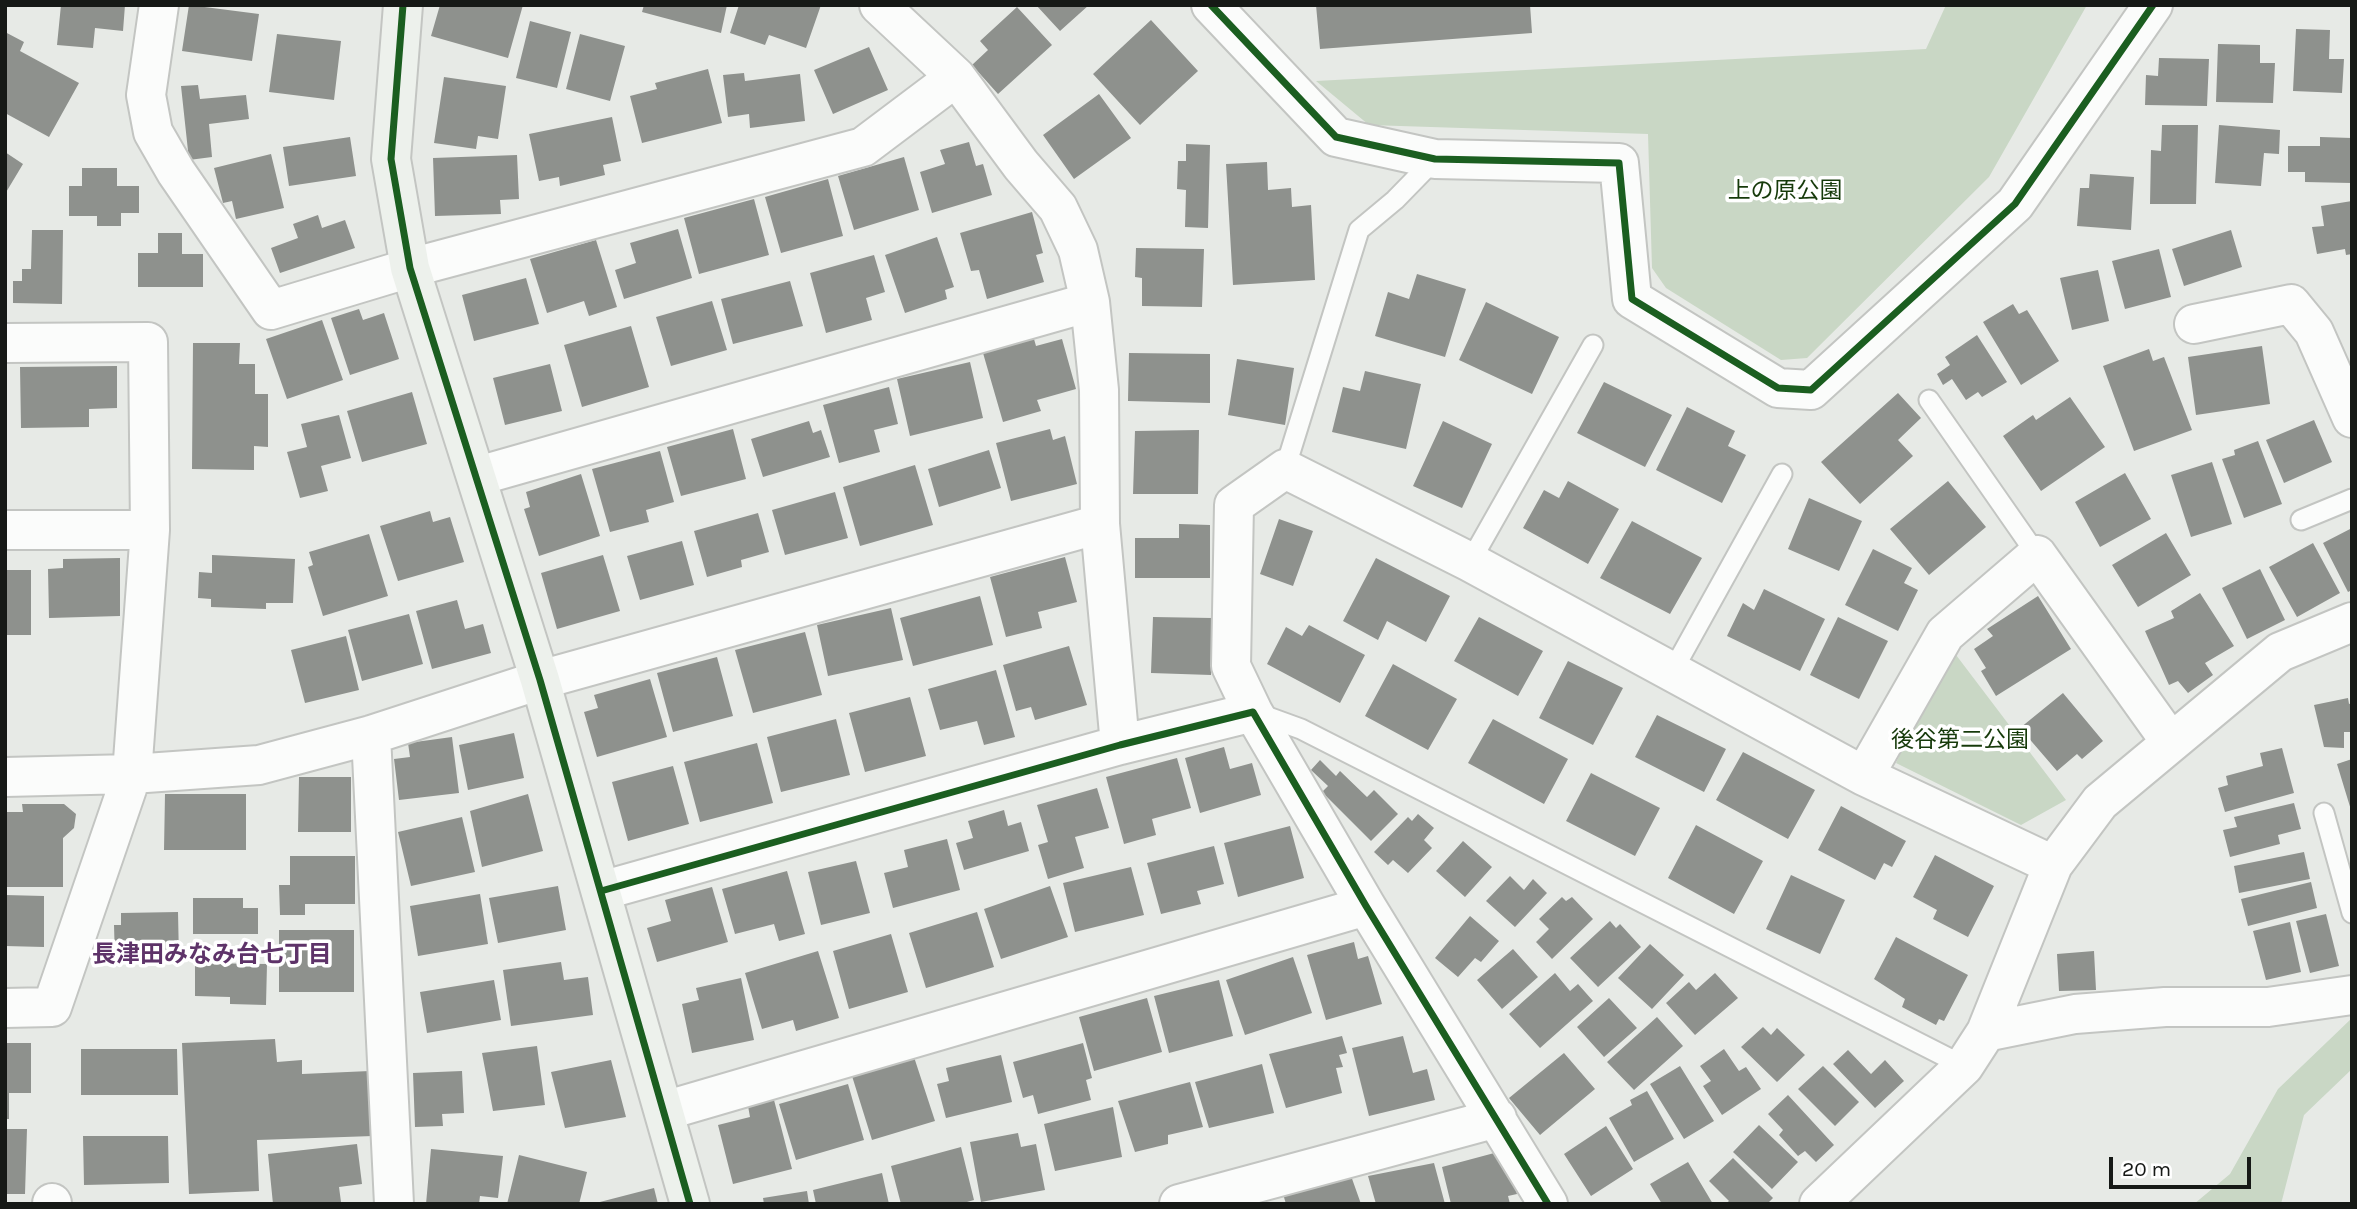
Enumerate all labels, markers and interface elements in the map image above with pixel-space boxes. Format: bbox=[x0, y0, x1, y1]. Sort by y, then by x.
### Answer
park label: 上の原公園 bbox=[1728, 177, 1842, 205]
park label: 後谷第二公園 bbox=[1891, 726, 2029, 754]
district label: 長津田みなみ台七丁目 bbox=[92, 941, 332, 969]
scale bar bbox=[2112, 1142, 2254, 1186]
text: 20 m bbox=[2122, 1157, 2171, 1181]

